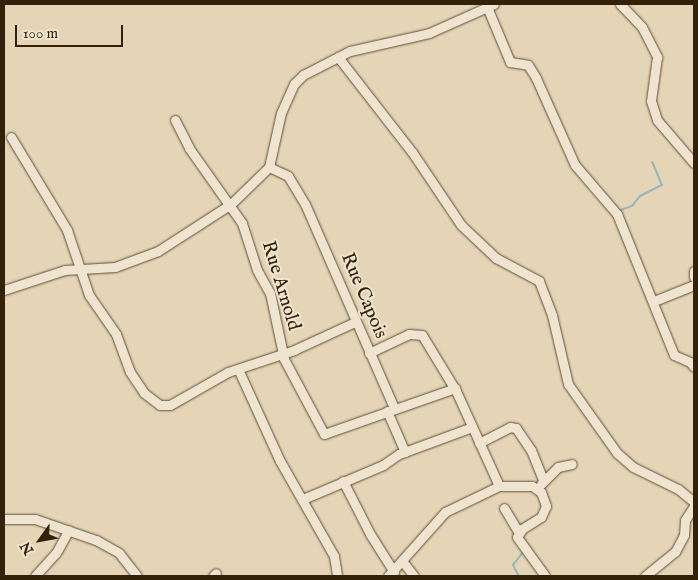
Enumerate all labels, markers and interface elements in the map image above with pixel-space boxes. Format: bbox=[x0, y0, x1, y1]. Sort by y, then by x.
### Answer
scale bar bbox=[18, 15, 125, 47]
text: 100 m bbox=[23, 24, 58, 43]
street label: Rue Arnold bbox=[256, 238, 304, 334]
street label: Rue Capois bbox=[335, 250, 391, 342]
north arrow bbox=[15, 515, 65, 565]
text: N bbox=[16, 538, 38, 558]

